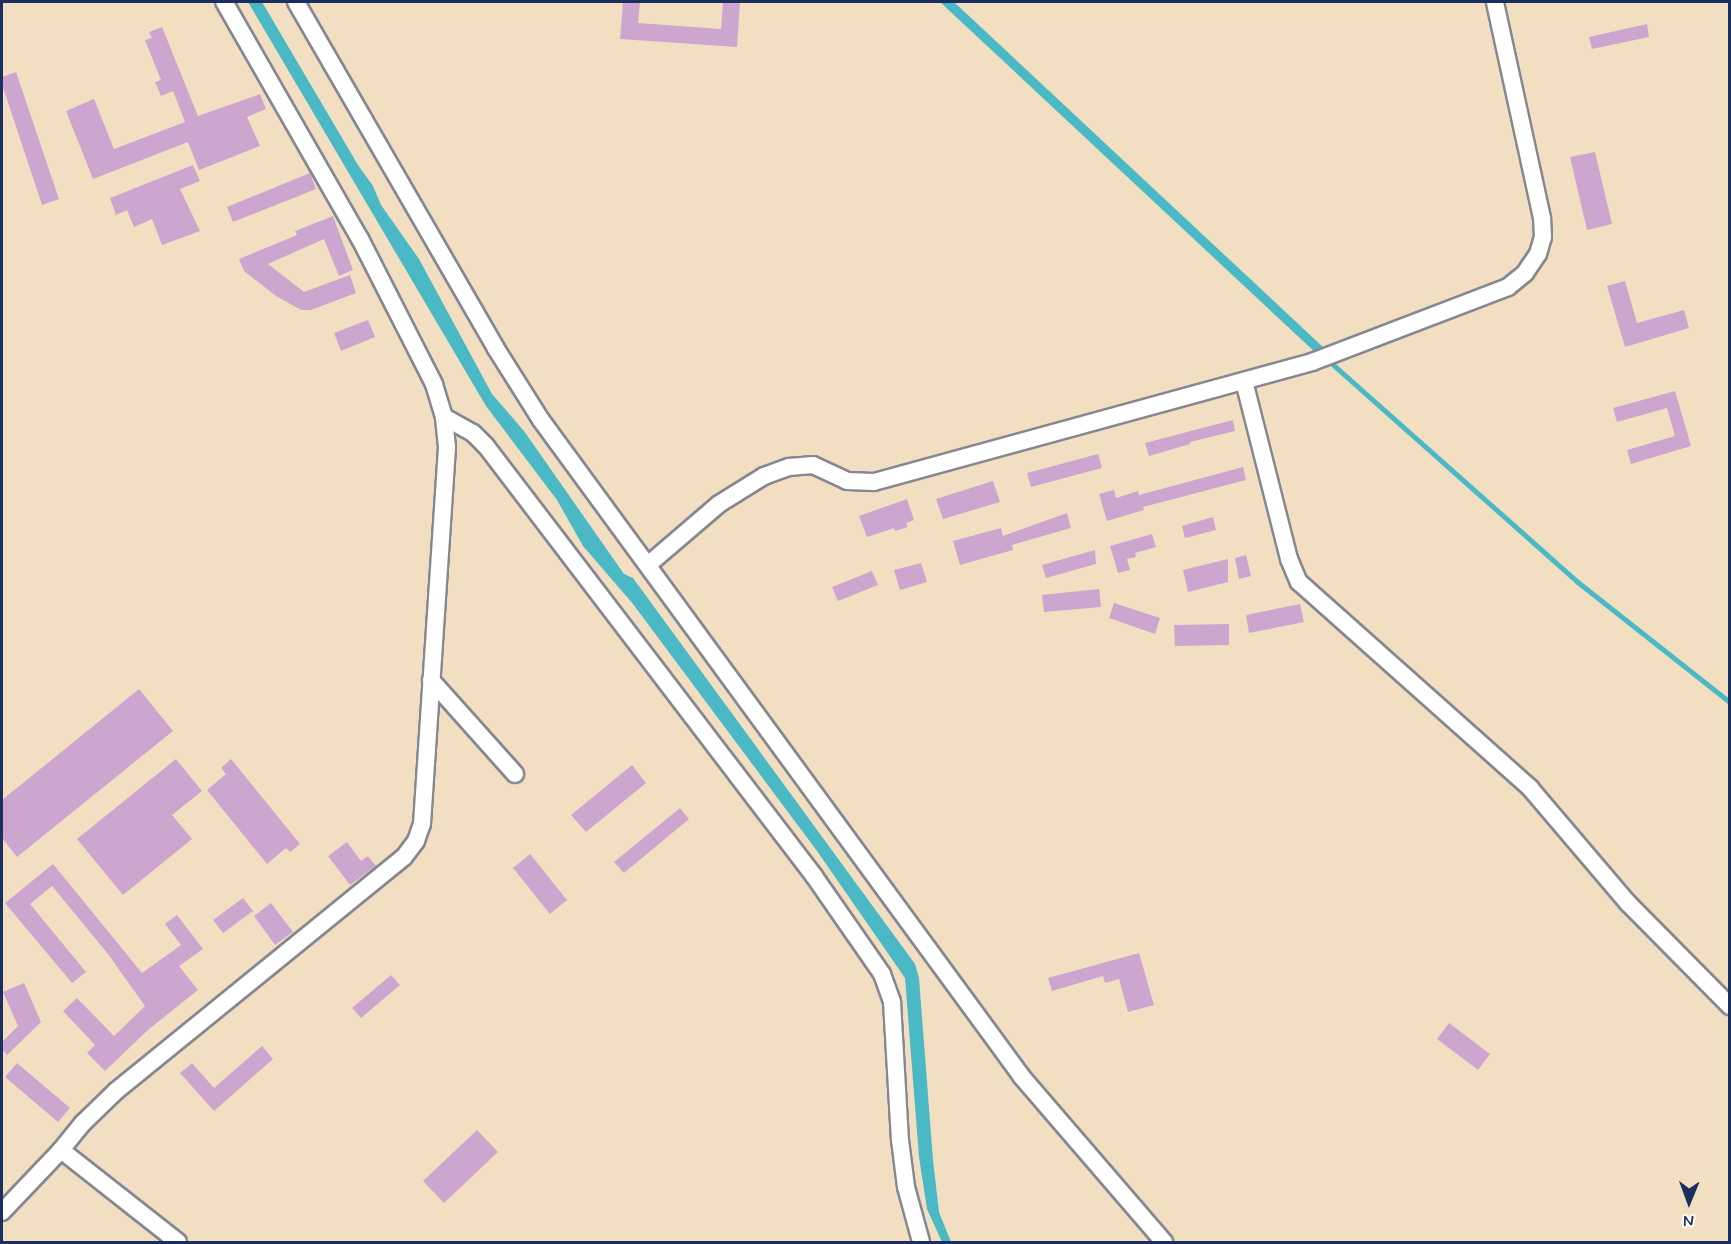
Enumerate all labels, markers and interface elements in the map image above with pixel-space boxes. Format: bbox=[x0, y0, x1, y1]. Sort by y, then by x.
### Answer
north arrow bbox=[1659, 1172, 1719, 1232]
text: N bbox=[1683, 1210, 1694, 1231]

